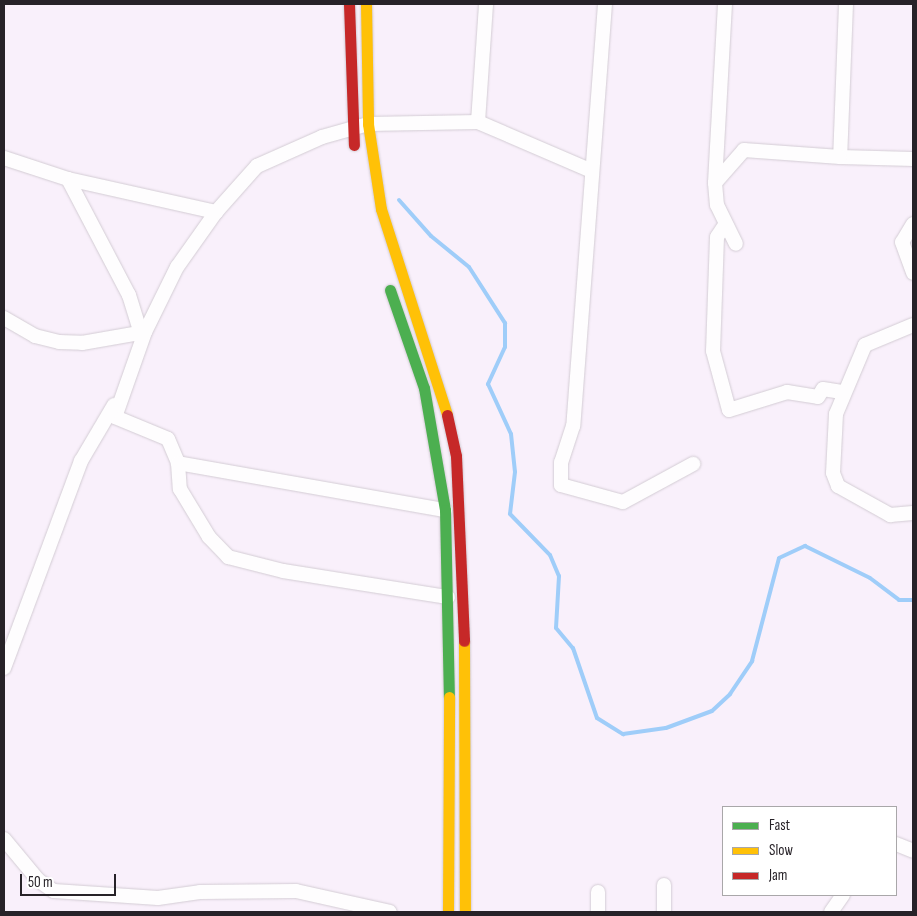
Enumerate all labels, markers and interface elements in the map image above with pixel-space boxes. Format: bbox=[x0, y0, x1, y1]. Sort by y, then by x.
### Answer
legend bbox=[722, 806, 897, 896]
text: Fast bbox=[769, 816, 790, 835]
text: Slow bbox=[769, 841, 793, 860]
scale bar bbox=[22, 864, 119, 896]
text: Jam bbox=[769, 866, 787, 885]
text: 50 m bbox=[28, 873, 53, 892]

